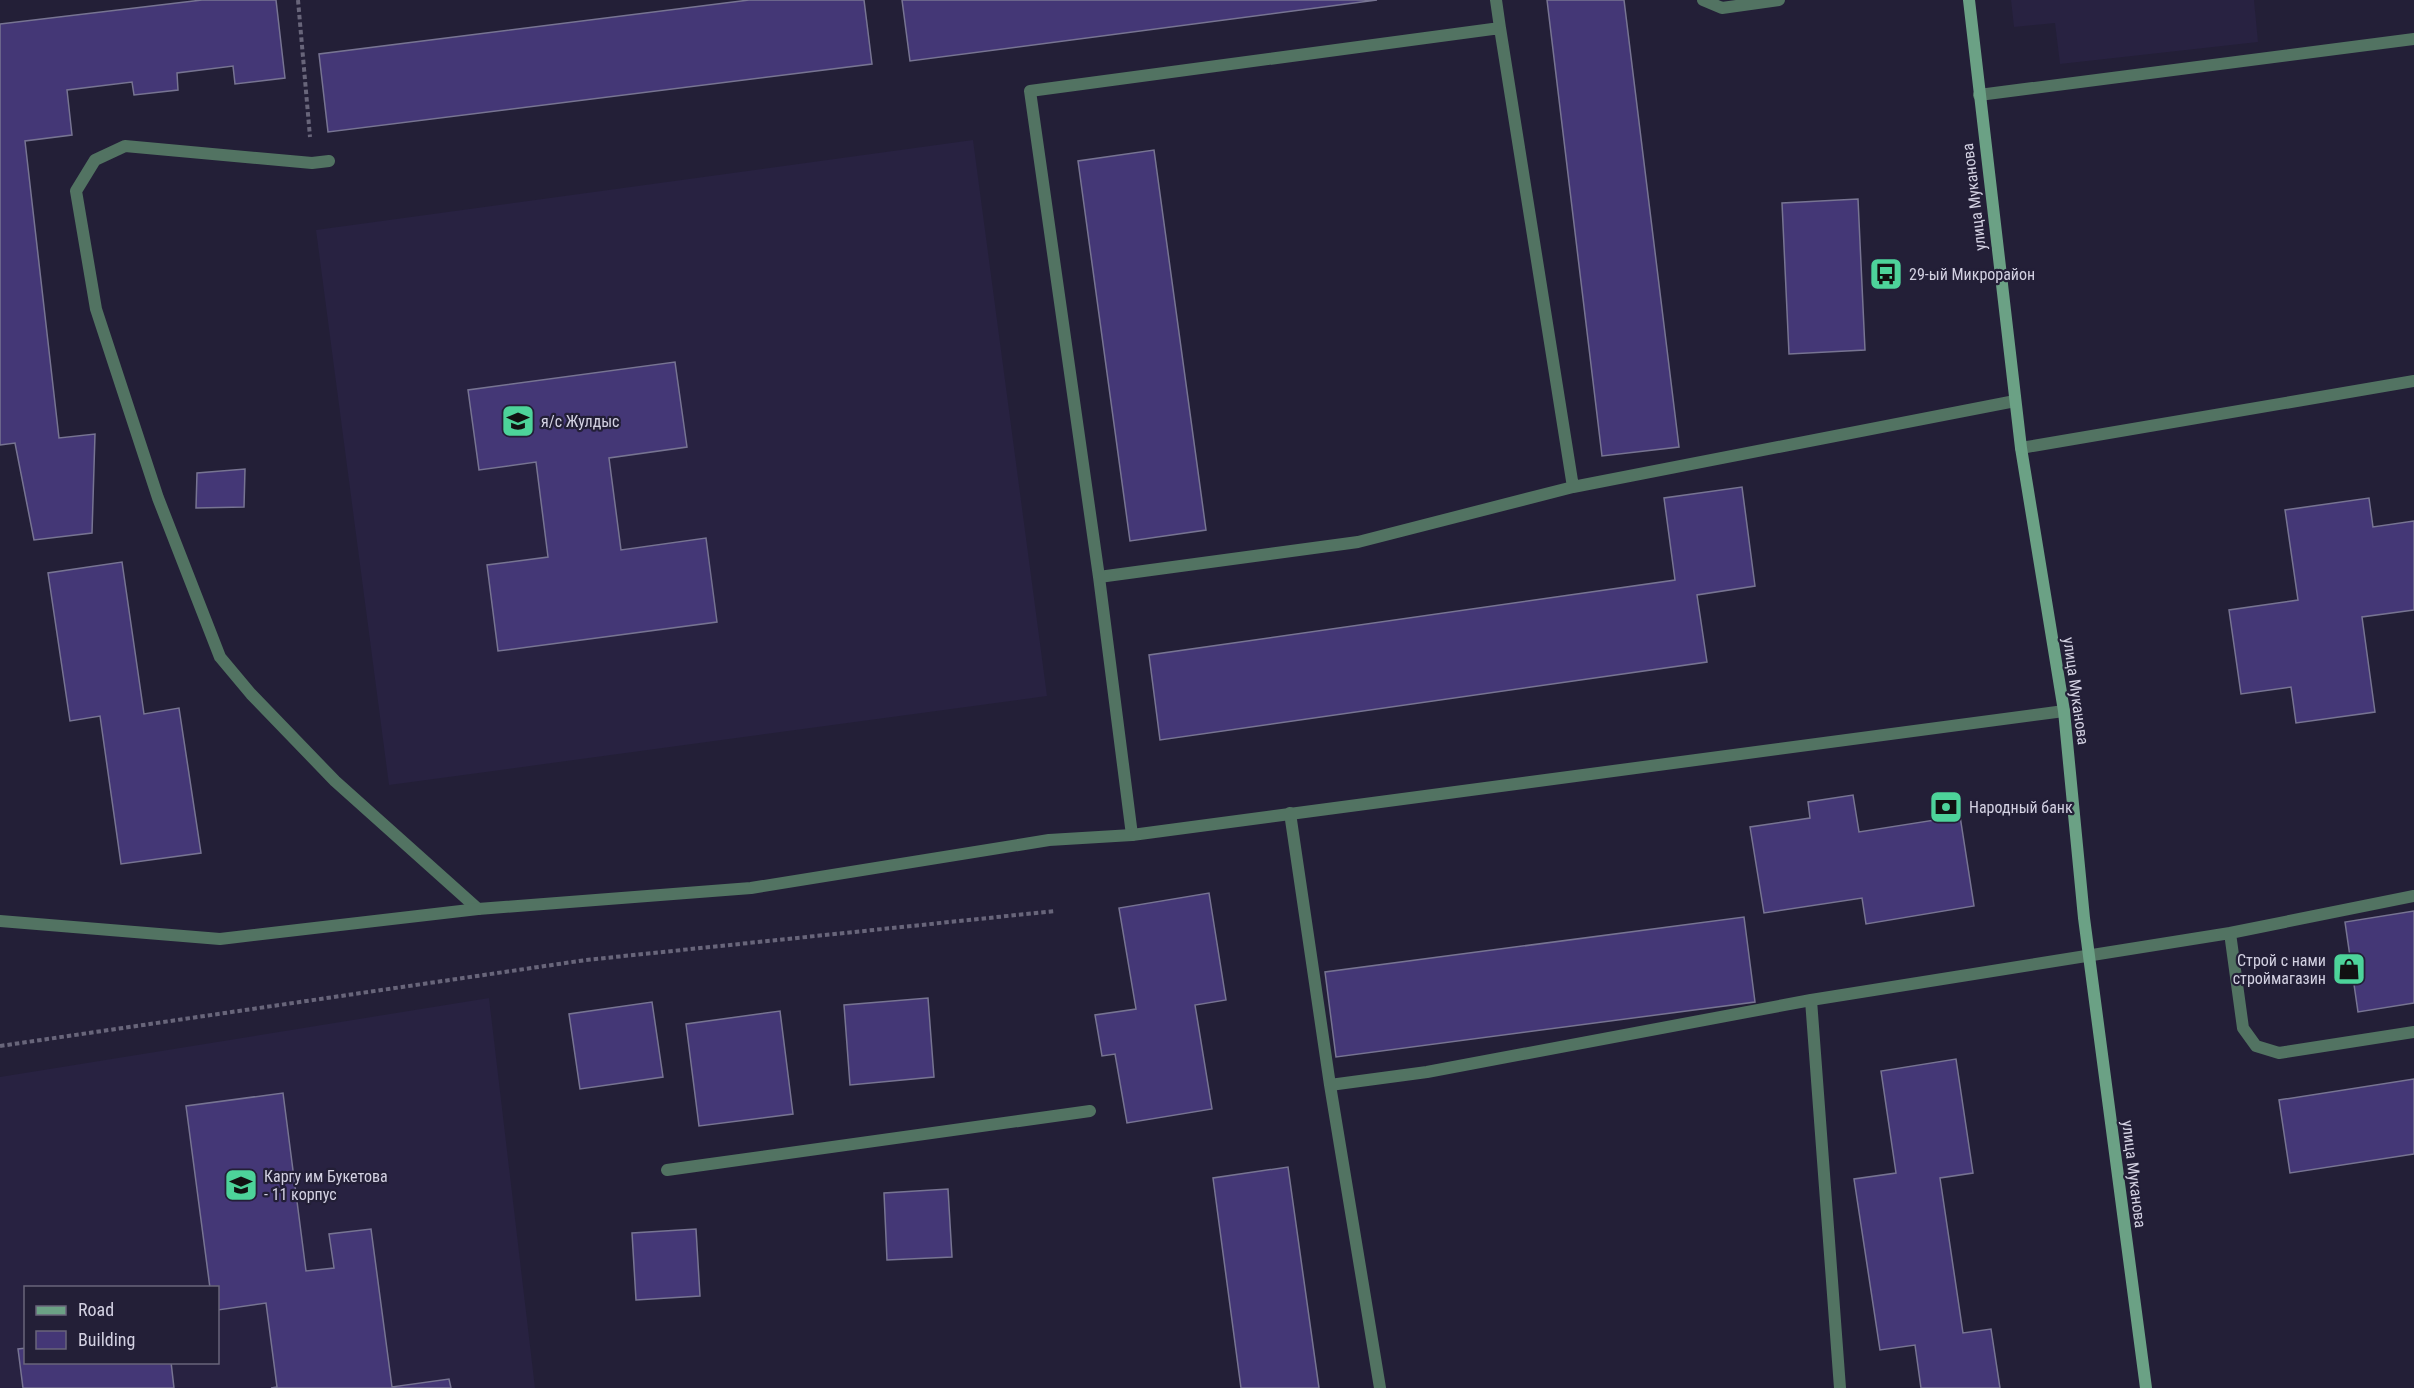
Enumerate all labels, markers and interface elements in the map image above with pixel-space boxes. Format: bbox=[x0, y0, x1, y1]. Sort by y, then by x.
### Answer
street label: улица Муканова bbox=[1958, 142, 1990, 252]
bus stop icon: 29-ый Микрорайон bbox=[1868, 256, 1904, 292]
place label: 29-ый Микрорайон bbox=[1909, 265, 2035, 284]
school or university icon: я/c Жулдыс bbox=[500, 403, 536, 439]
place label: я/c Жулдыс bbox=[541, 412, 620, 431]
street label: улица Муканова bbox=[2059, 636, 2093, 746]
bank icon: Народный банк bbox=[1928, 789, 1964, 825]
place label: Народный банк bbox=[1969, 798, 2073, 817]
place label: Строй с нами строймагазин bbox=[2233, 951, 2326, 988]
shop icon: Строй с нами строймагазин bbox=[2331, 951, 2367, 987]
street label: улица Муканова bbox=[2118, 1119, 2150, 1229]
school or university icon: Каргу им Букетова - 11 корпус bbox=[223, 1167, 259, 1203]
place label: Каргу им Букетова - 11 корпус bbox=[264, 1167, 388, 1204]
legend bbox=[24, 1286, 219, 1364]
text: Road bbox=[78, 1299, 114, 1320]
text: Building bbox=[78, 1329, 135, 1350]

